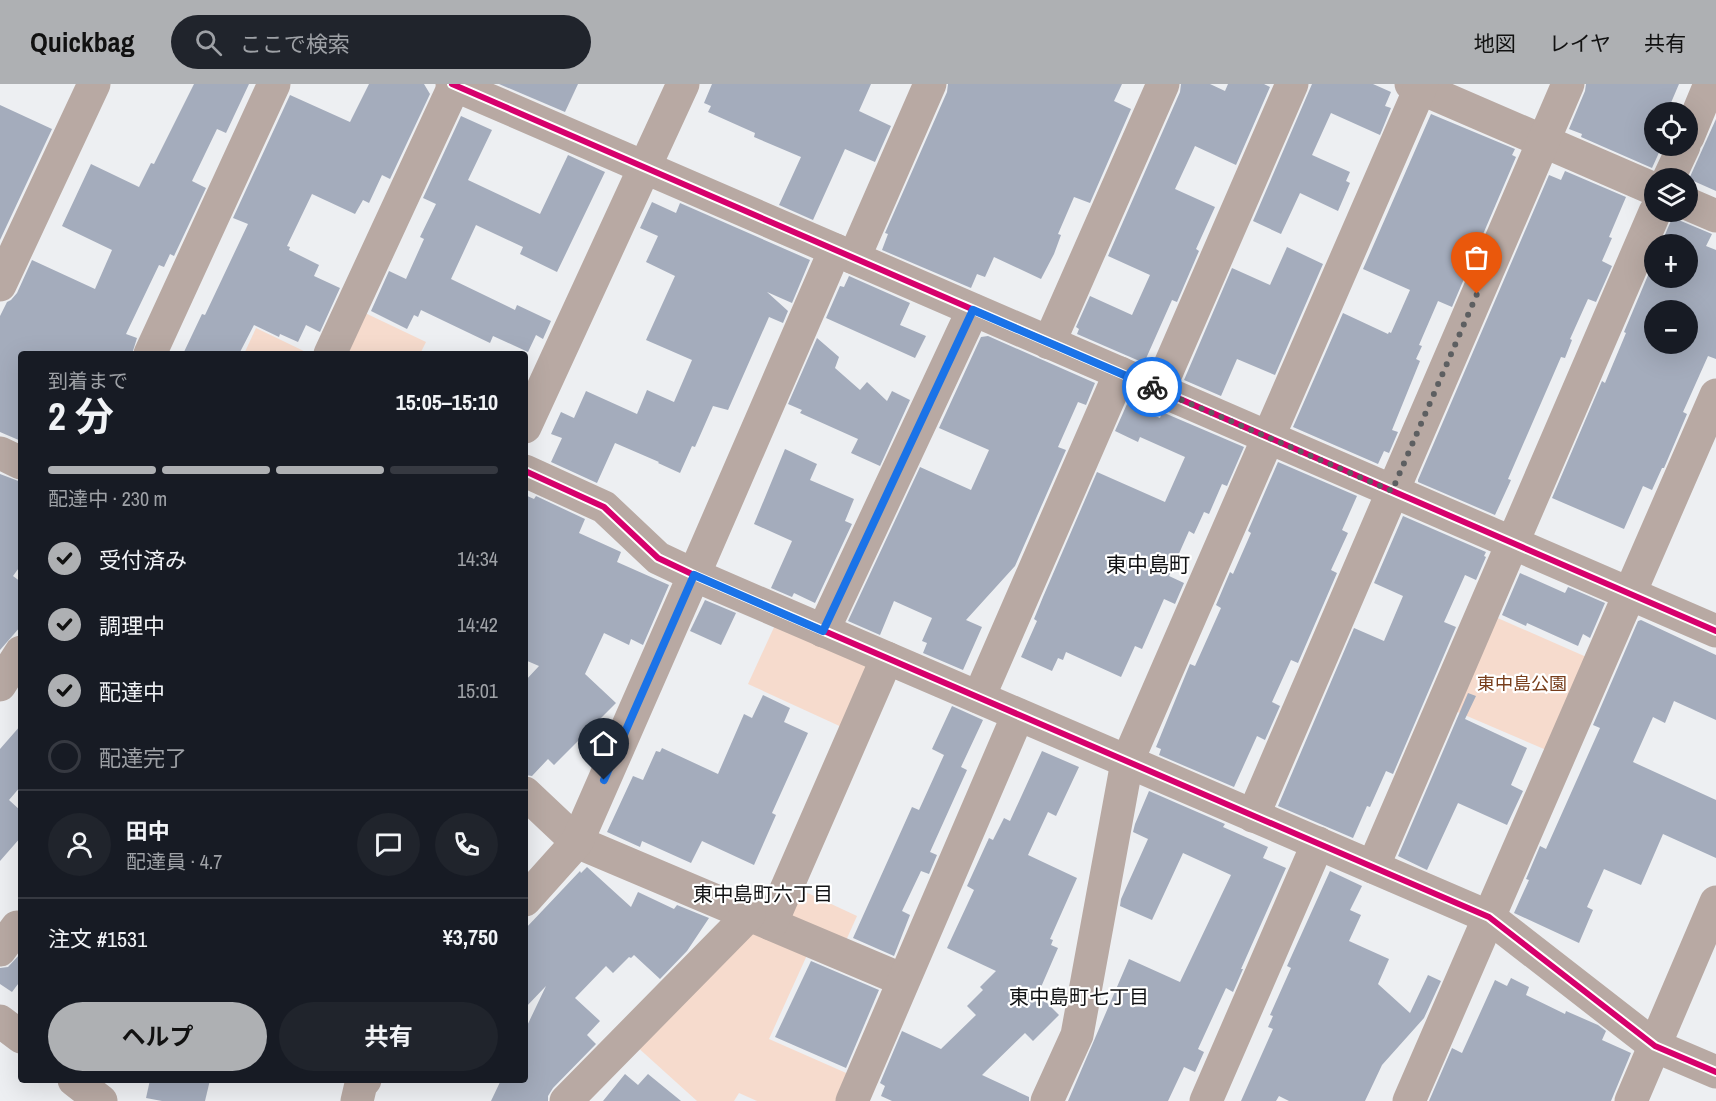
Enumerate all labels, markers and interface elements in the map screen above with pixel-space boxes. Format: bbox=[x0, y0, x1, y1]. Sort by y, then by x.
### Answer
search box bbox=[171, 15, 591, 69]
text: Quickbag bbox=[30, 23, 135, 61]
icon: search bbox=[192, 26, 225, 59]
text: ここで検索 bbox=[240, 29, 350, 59]
text: 地図 bbox=[1474, 29, 1516, 58]
text: レイヤ bbox=[1549, 29, 1611, 58]
text: 共有 bbox=[1644, 29, 1686, 58]
map controls bbox=[1644, 102, 1698, 354]
button: locate bbox=[1644, 102, 1698, 156]
button: layers bbox=[1644, 168, 1698, 222]
pin bbox=[1451, 232, 1502, 294]
button: + bbox=[1644, 234, 1698, 288]
icon: bag bbox=[1460, 241, 1493, 274]
button: − bbox=[1644, 300, 1698, 354]
courier bbox=[1122, 357, 1182, 417]
text: 到着まで bbox=[48, 367, 128, 394]
icon: bike bbox=[1136, 371, 1169, 404]
text: 15:05–15:10 bbox=[396, 387, 498, 417]
text: 2 分 bbox=[48, 390, 114, 442]
text: 配達中 · 230 m bbox=[48, 485, 167, 512]
icon: check bbox=[48, 542, 81, 575]
text: 受付済み bbox=[99, 545, 187, 575]
text: 14:34 bbox=[457, 545, 498, 572]
district label: 東中島町 bbox=[1106, 550, 1190, 579]
icon: check bbox=[48, 608, 81, 641]
text: 調理中 bbox=[99, 611, 165, 641]
text: 14:42 bbox=[457, 611, 498, 638]
park label: 東中島公園 bbox=[1477, 671, 1567, 696]
icon: check bbox=[48, 674, 81, 707]
text: 配達中 bbox=[99, 677, 165, 707]
text: 15:01 bbox=[457, 677, 498, 704]
pin bbox=[578, 718, 629, 780]
icon: home bbox=[587, 727, 620, 760]
text: 配達完了 bbox=[99, 743, 187, 773]
button: person bbox=[48, 813, 111, 876]
button: chat bbox=[357, 813, 420, 876]
button: phone bbox=[435, 813, 498, 876]
text: 田中 bbox=[126, 816, 170, 846]
text: 配達員 · 4.7 bbox=[126, 848, 222, 875]
district label: 東中島町六丁目 bbox=[693, 880, 833, 907]
text: ¥3,750 bbox=[443, 922, 498, 952]
text: 注文 #1531 bbox=[48, 924, 147, 954]
district label: 東中島町七丁目 bbox=[1009, 983, 1149, 1010]
button: ヘルプ bbox=[48, 1002, 267, 1071]
button: 共有 bbox=[279, 1002, 498, 1071]

